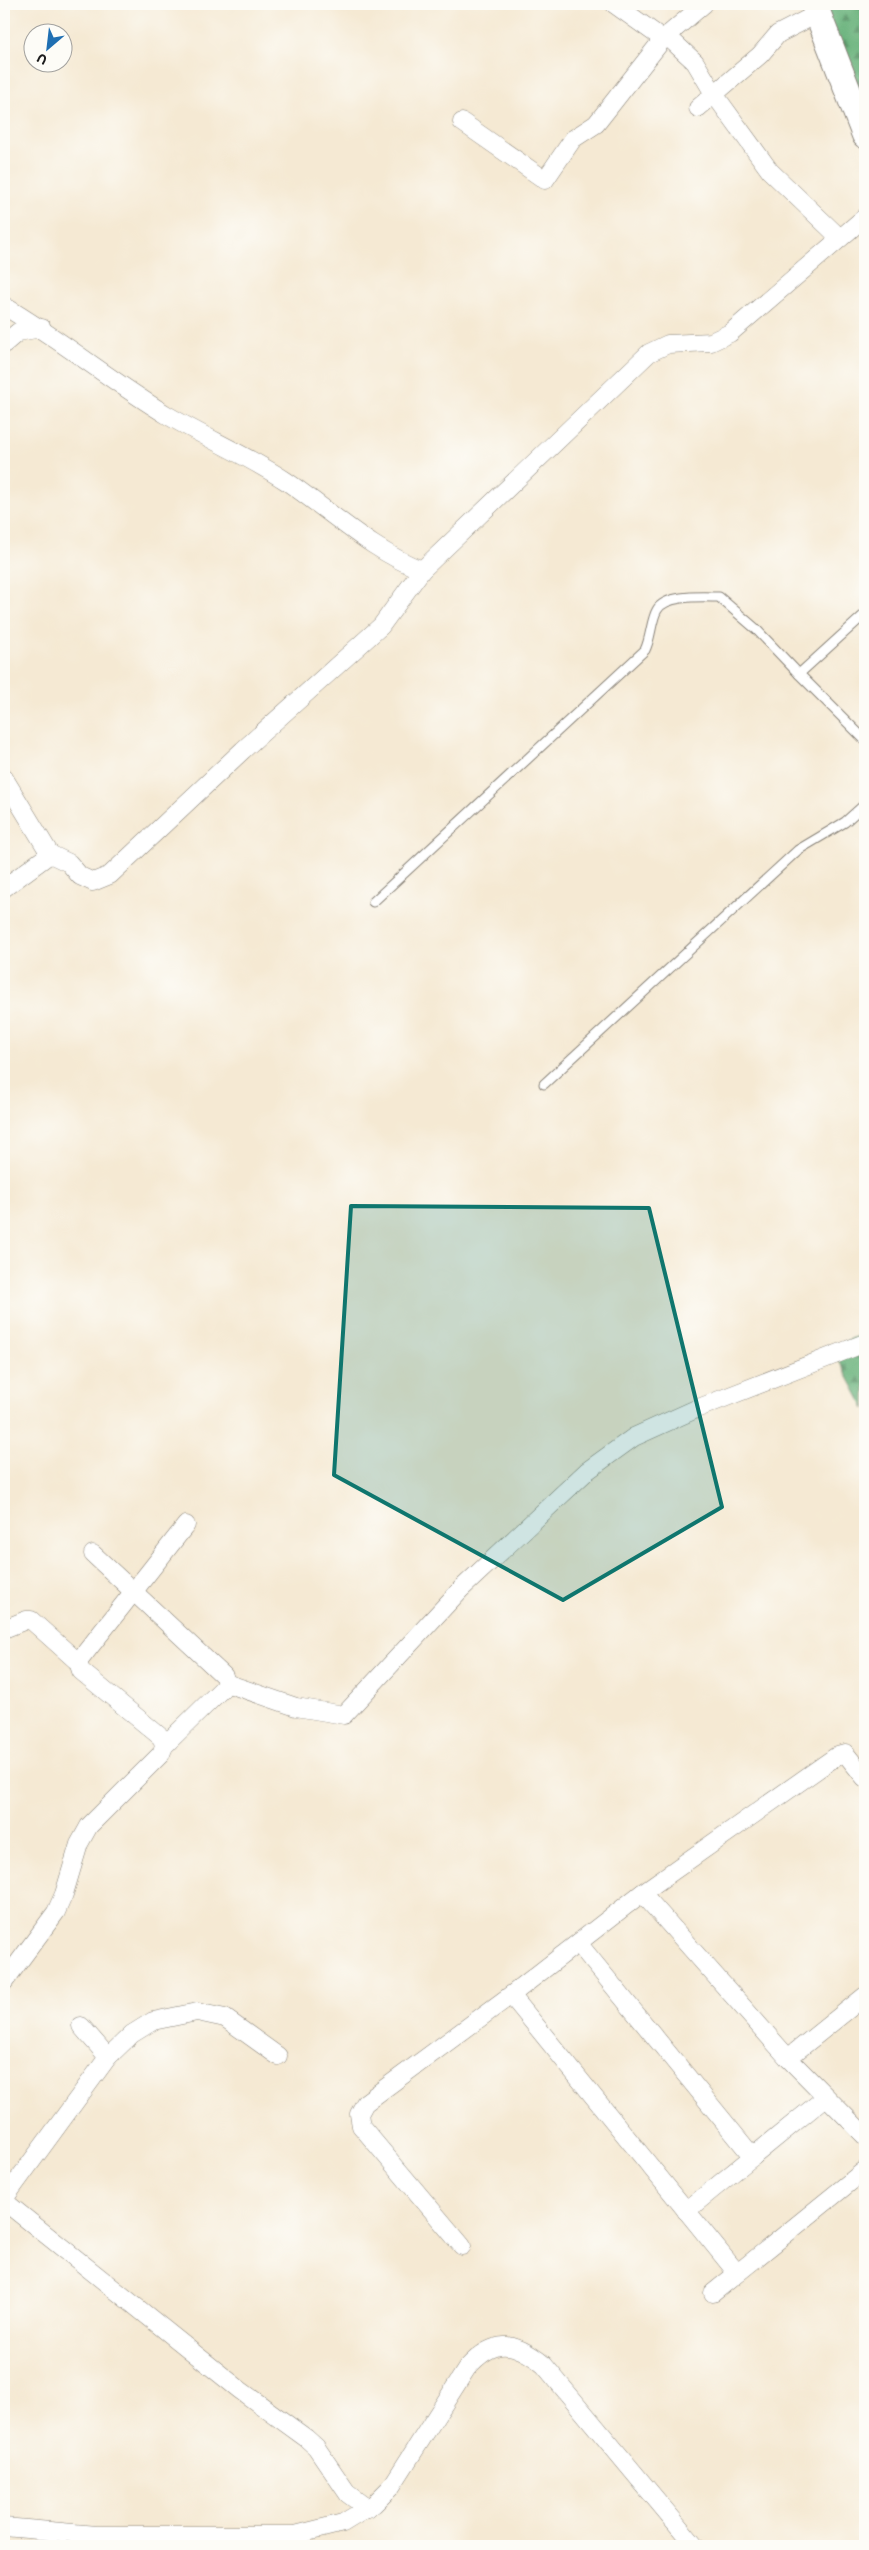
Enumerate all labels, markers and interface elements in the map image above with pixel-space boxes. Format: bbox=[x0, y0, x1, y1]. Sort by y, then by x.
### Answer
north arrow bbox=[22, 22, 72, 72]
text: U bbox=[34, 49, 50, 69]

